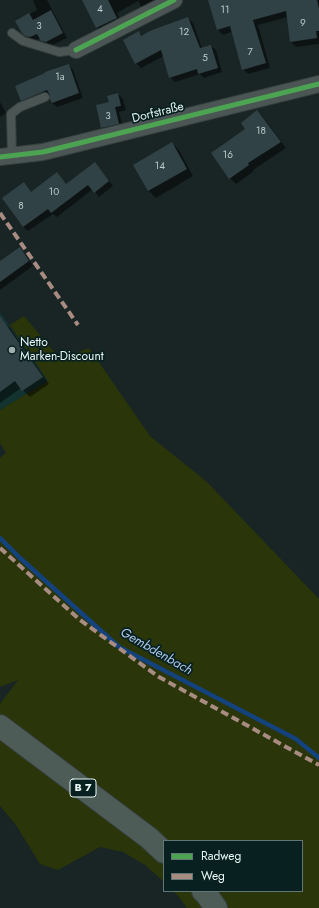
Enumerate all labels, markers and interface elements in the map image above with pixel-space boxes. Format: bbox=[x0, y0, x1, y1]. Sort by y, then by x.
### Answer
house number: 4 bbox=[97, 4, 103, 16]
house number: 11 bbox=[221, 5, 229, 17]
house number: 9 bbox=[300, 18, 306, 30]
house number: 3 bbox=[36, 21, 42, 33]
house number: 12 bbox=[179, 27, 189, 39]
house number: 7 bbox=[247, 47, 253, 59]
house number: 5 bbox=[202, 53, 208, 65]
house number: 1a bbox=[55, 72, 65, 84]
street label: Dorfstraße bbox=[131, 100, 185, 126]
house number: 3 bbox=[105, 111, 111, 123]
house number: 18 bbox=[256, 126, 266, 138]
house number: 16 bbox=[223, 150, 233, 162]
house number: 14 bbox=[155, 161, 165, 173]
house number: 10 bbox=[49, 187, 59, 199]
house number: 8 bbox=[18, 201, 24, 213]
place label: Netto Marken-Discount bbox=[20, 336, 104, 364]
marker: Netto Marken-Discount bbox=[7, 345, 17, 355]
water label: Gembdenbach bbox=[117, 625, 195, 679]
road number: B 7 bbox=[70, 779, 96, 797]
legend bbox=[163, 840, 303, 892]
text: Radweg bbox=[201, 847, 241, 865]
text: Weg bbox=[201, 867, 225, 885]

